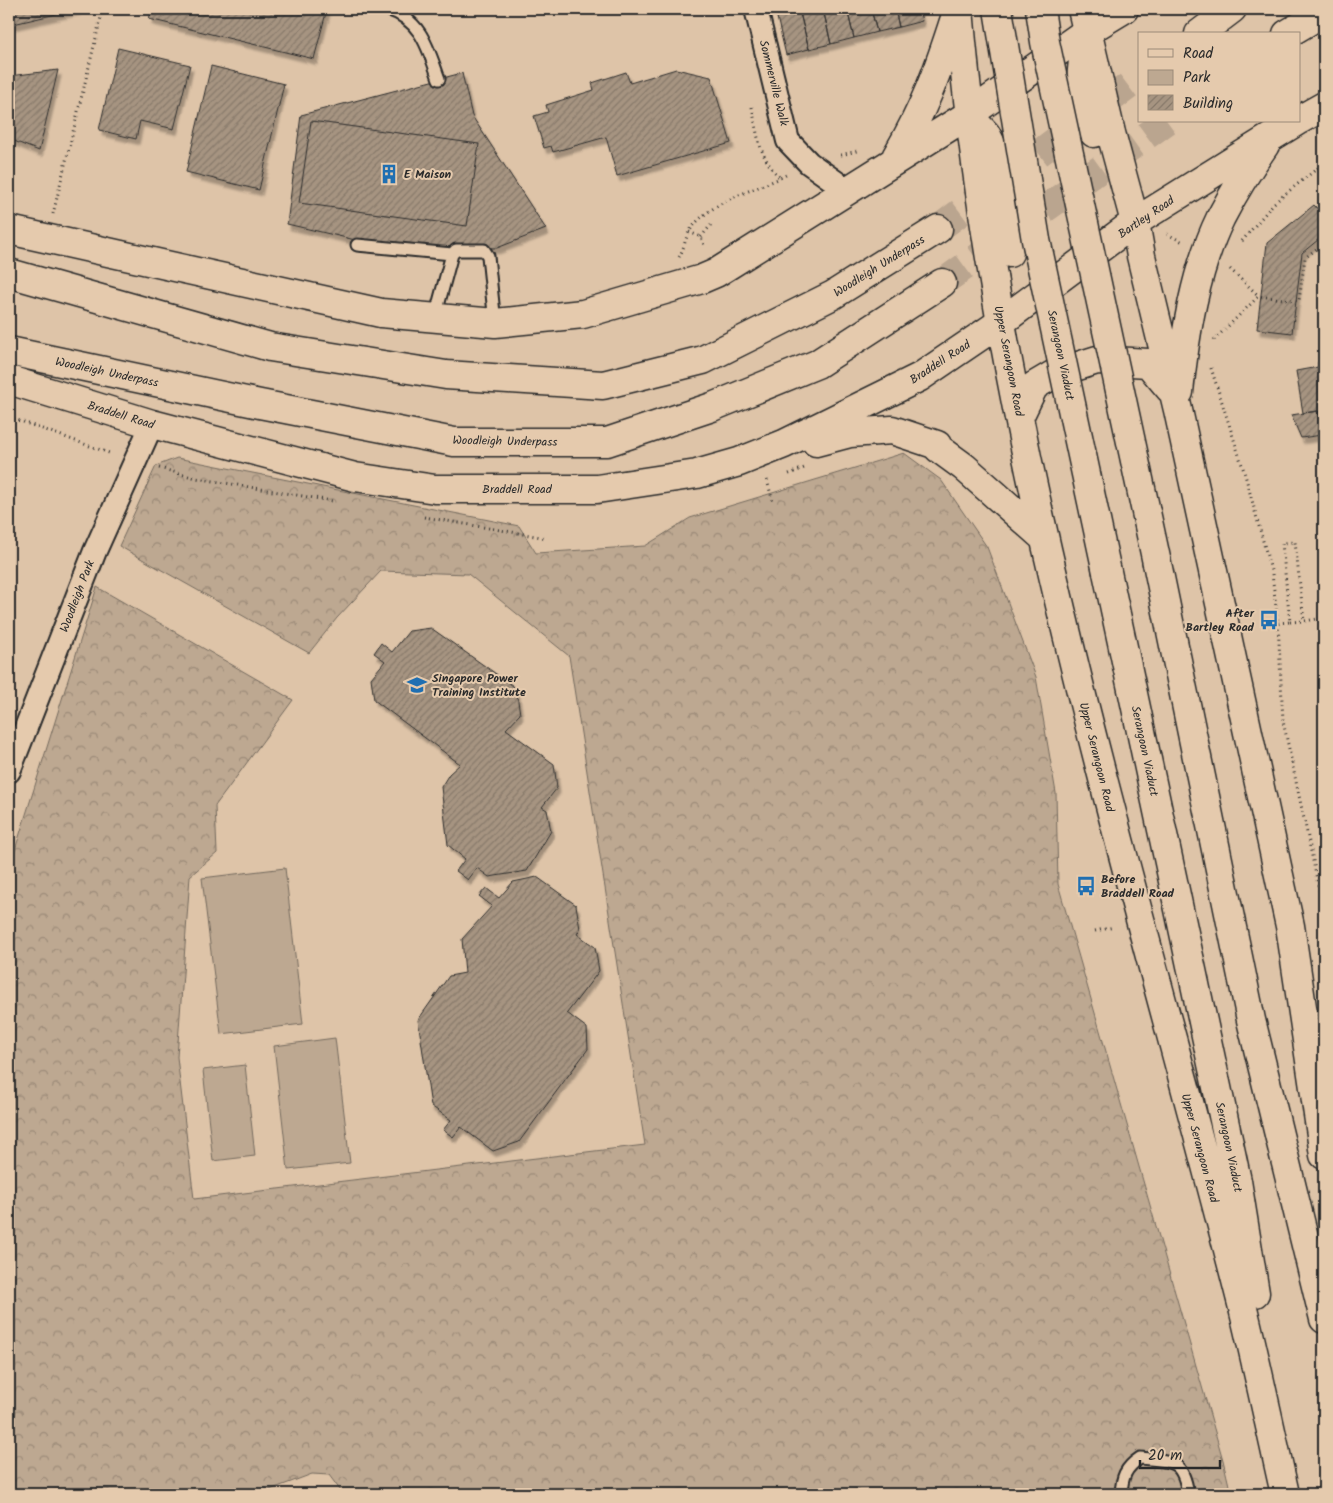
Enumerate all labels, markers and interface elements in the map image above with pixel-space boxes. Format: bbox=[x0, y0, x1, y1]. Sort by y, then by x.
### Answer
legend bbox=[1138, 32, 1300, 122]
street label: Sommerville Walk bbox=[754, 38, 793, 128]
text: Road bbox=[1183, 42, 1214, 66]
text: Park bbox=[1183, 66, 1211, 90]
text: Building bbox=[1183, 92, 1233, 116]
building icon: E Maison bbox=[378, 163, 400, 185]
place label: E Maison bbox=[404, 165, 452, 184]
street label: Bartley Road bbox=[1114, 191, 1179, 243]
street label: Woodleigh Underpass bbox=[830, 231, 929, 302]
street label: Upper Serangoon Road bbox=[988, 304, 1029, 419]
street label: Serangoon Viaduct bbox=[1042, 308, 1079, 402]
street label: Braddell Road bbox=[906, 335, 975, 389]
street label: Woodleigh Underpass bbox=[54, 352, 160, 393]
street label: Braddell Road bbox=[85, 396, 158, 435]
street label: Woodleigh Underpass bbox=[452, 431, 558, 452]
street label: Braddell Road bbox=[482, 480, 553, 499]
street label: Woodleigh Park bbox=[55, 557, 100, 635]
place label: After Bartley Road bbox=[1185, 604, 1255, 637]
bus stop icon: After Bartley Road bbox=[1258, 609, 1280, 631]
place label: Singapore Power Training Institute bbox=[432, 669, 526, 702]
school or university icon: Singapore Power Training Institute bbox=[406, 674, 428, 696]
street label: Upper Serangoon Road bbox=[1074, 700, 1120, 815]
street label: Serangoon Viaduct bbox=[1126, 704, 1163, 798]
place label: Before Braddell Road bbox=[1101, 870, 1175, 903]
bus stop icon: Before Braddell Road bbox=[1075, 875, 1097, 897]
street label: Upper Serangoon Road bbox=[1176, 1091, 1224, 1206]
street label: Serangoon Viaduct bbox=[1210, 1100, 1247, 1194]
scale bar bbox=[1140, 1438, 1220, 1470]
text: 20 m bbox=[1148, 1444, 1182, 1468]

